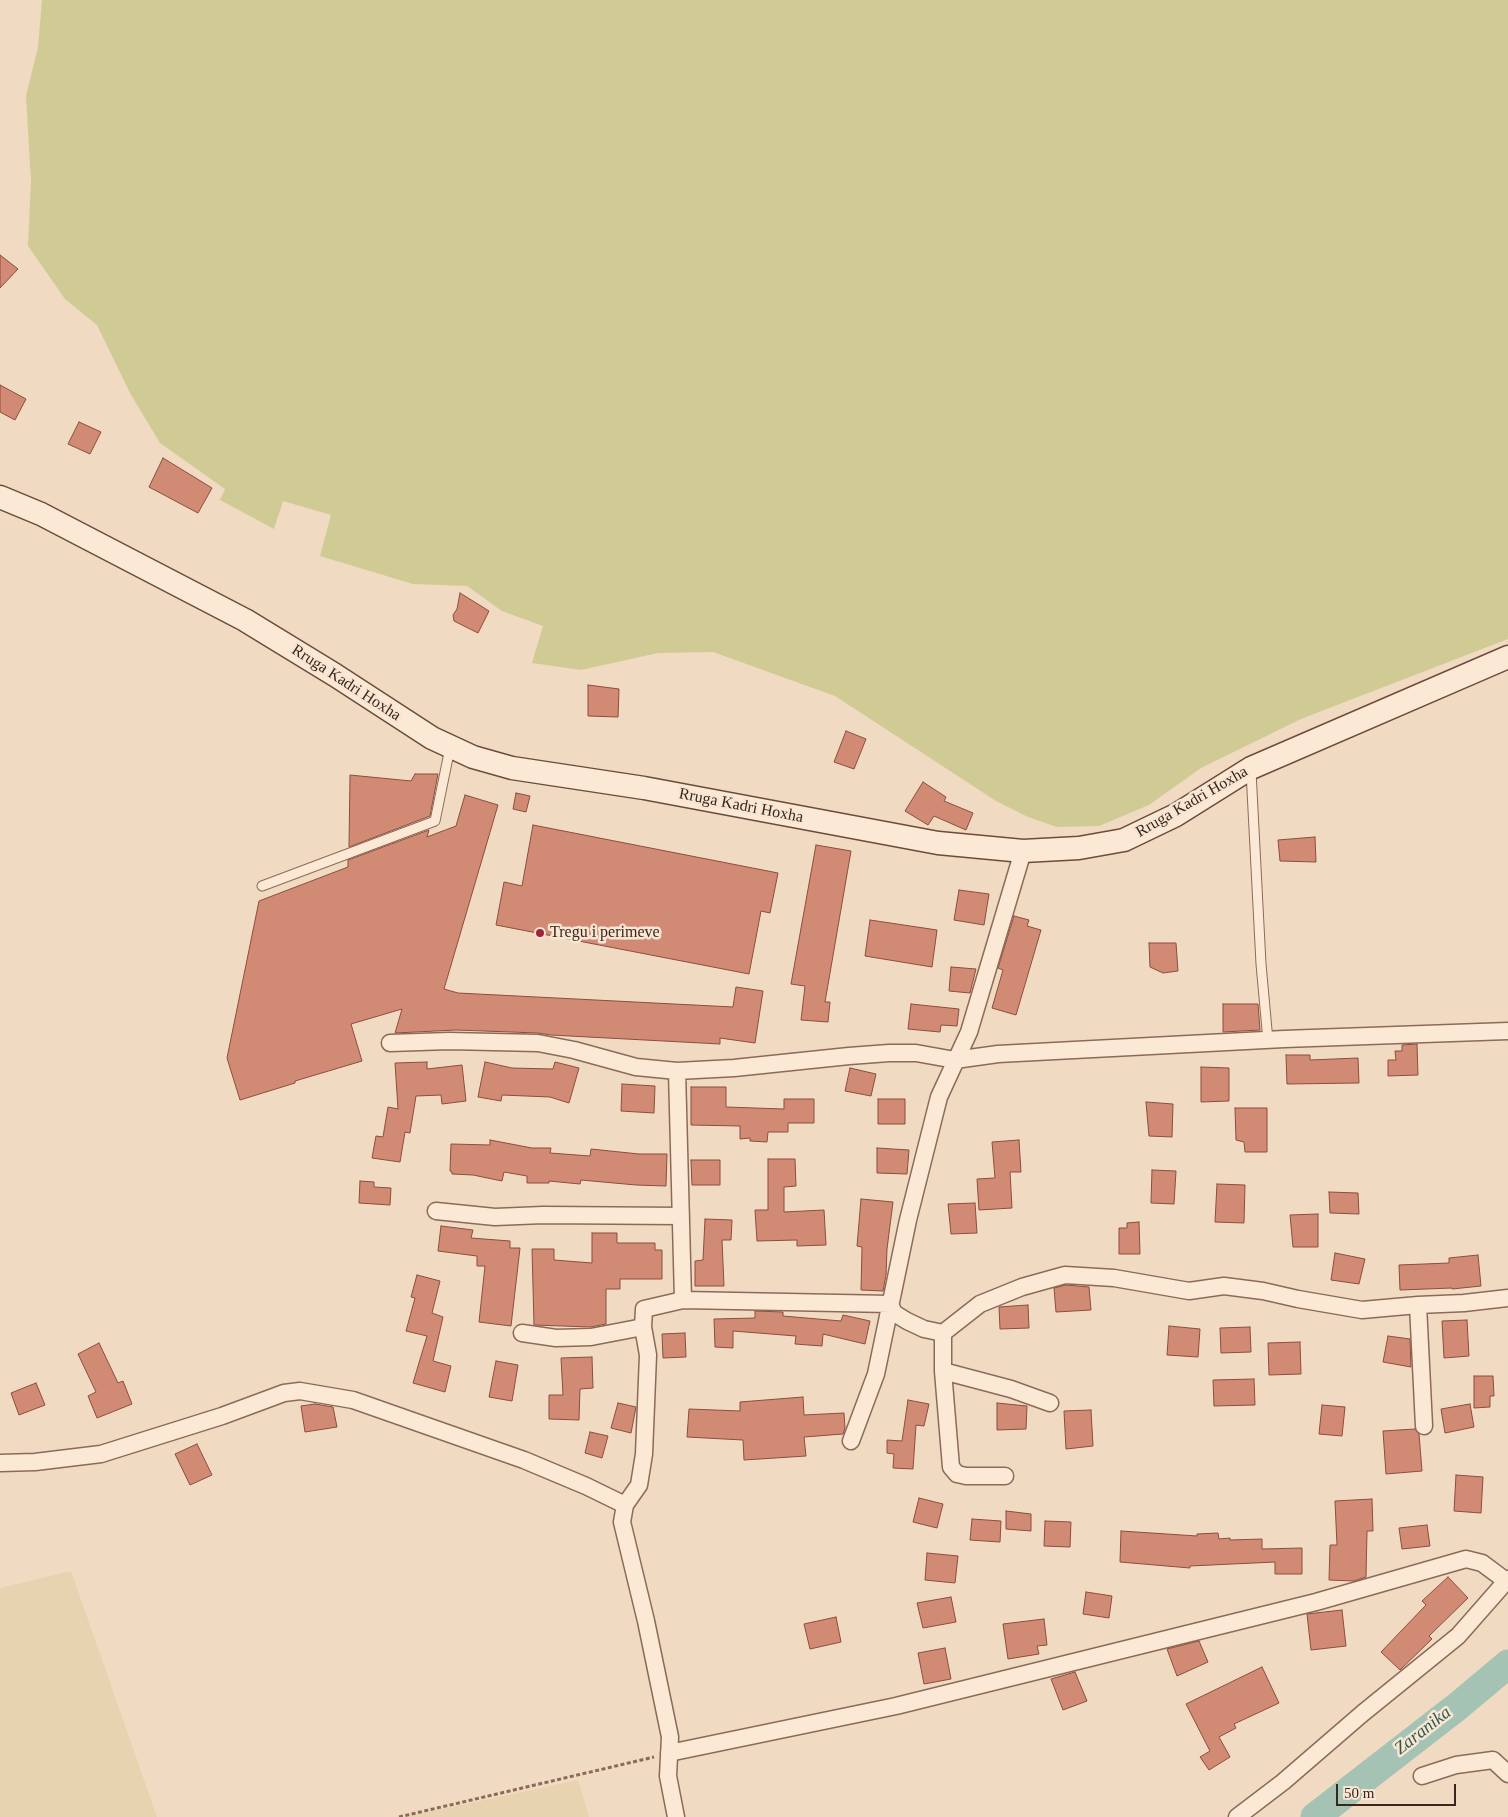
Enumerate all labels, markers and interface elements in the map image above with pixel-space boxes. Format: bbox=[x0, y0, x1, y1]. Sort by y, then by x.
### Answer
street label: Rruga Kadri Hoxha bbox=[288, 641, 404, 725]
street label: Rruga Kadri Hoxha bbox=[1133, 762, 1251, 842]
street label: Rruga Kadri Hoxha bbox=[677, 785, 805, 827]
place label: Tregu i perimeve bbox=[550, 923, 660, 943]
marker: Tregu i perimeve bbox=[534, 927, 546, 939]
water label: Zaranika bbox=[1390, 1702, 1456, 1760]
scale bar bbox=[1338, 1774, 1458, 1806]
text: 50 m bbox=[1344, 1785, 1374, 1801]

